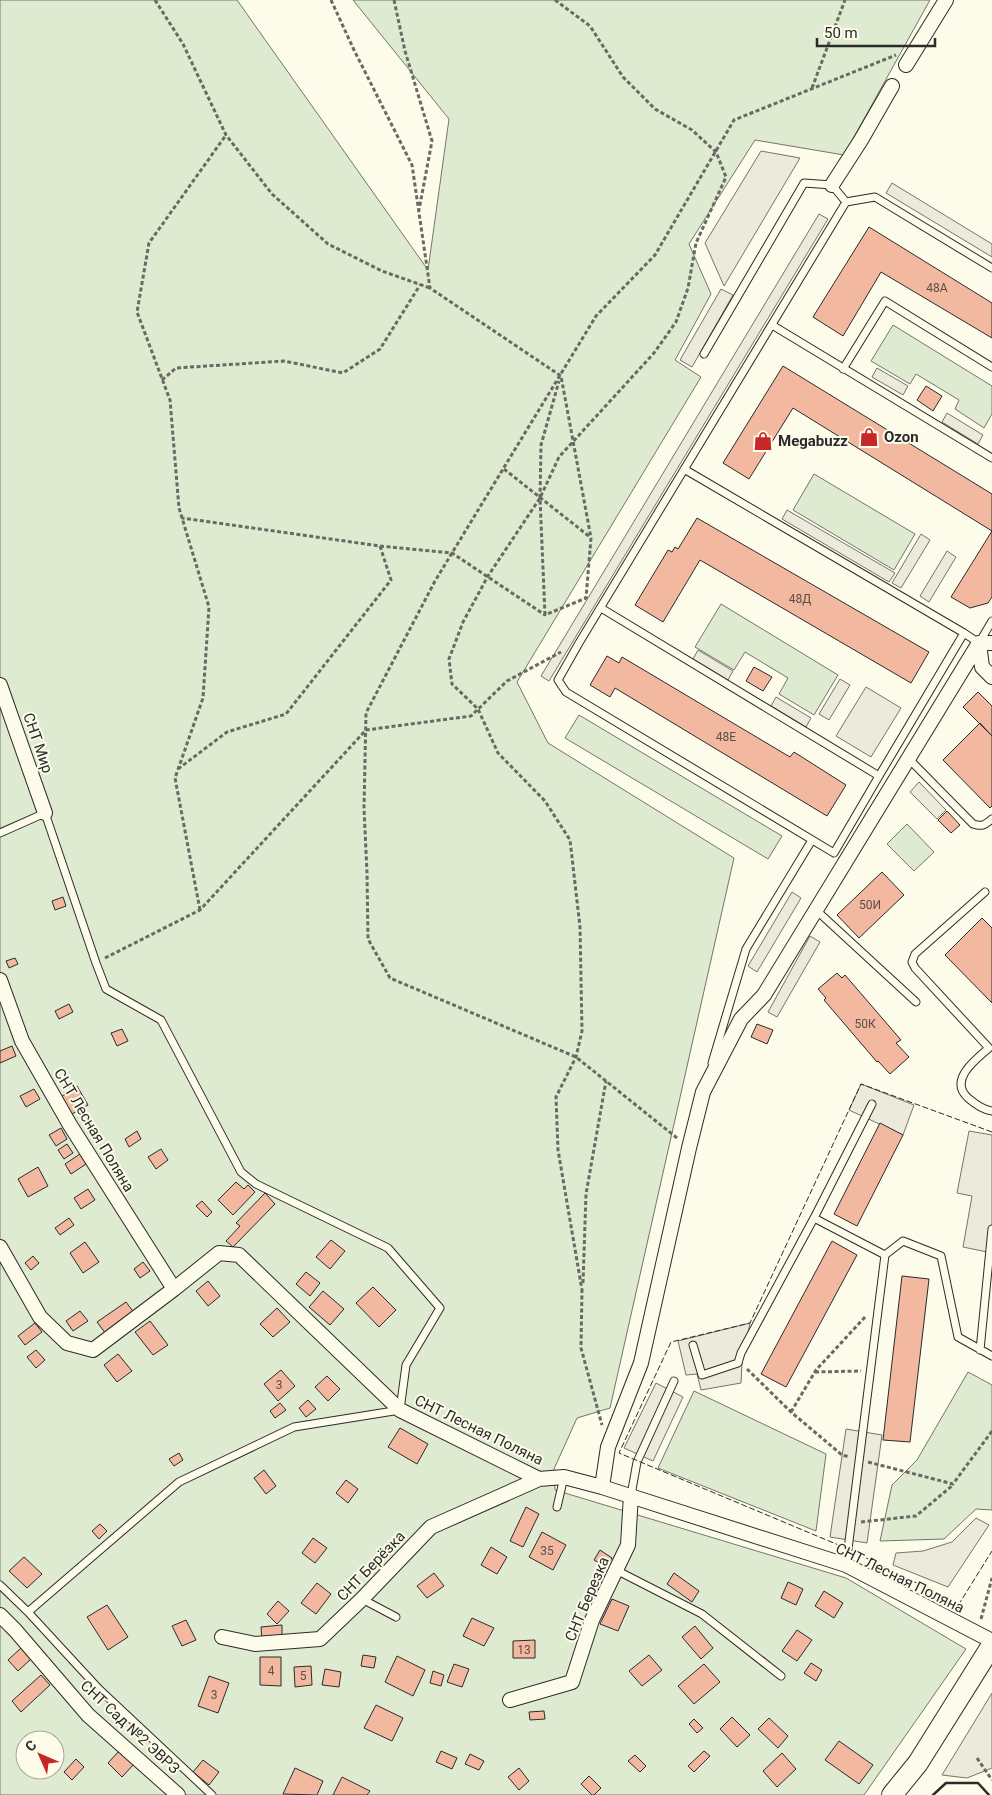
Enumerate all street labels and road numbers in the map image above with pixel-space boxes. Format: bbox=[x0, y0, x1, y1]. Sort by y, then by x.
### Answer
street label: СНТ Мир bbox=[19, 710, 57, 776]
street label: СНТ Лесная Поляна bbox=[50, 1065, 138, 1195]
street label: СНТ Лесная Поляна bbox=[412, 1391, 546, 1469]
street label: СНТ Берёзка bbox=[333, 1527, 409, 1605]
street label: СНТ Лесная Поляна bbox=[833, 1539, 967, 1617]
street label: СНТ Березка bbox=[561, 1554, 613, 1644]
street label: СНТ Сад №2 ЭВРЗ bbox=[77, 1677, 183, 1778]

